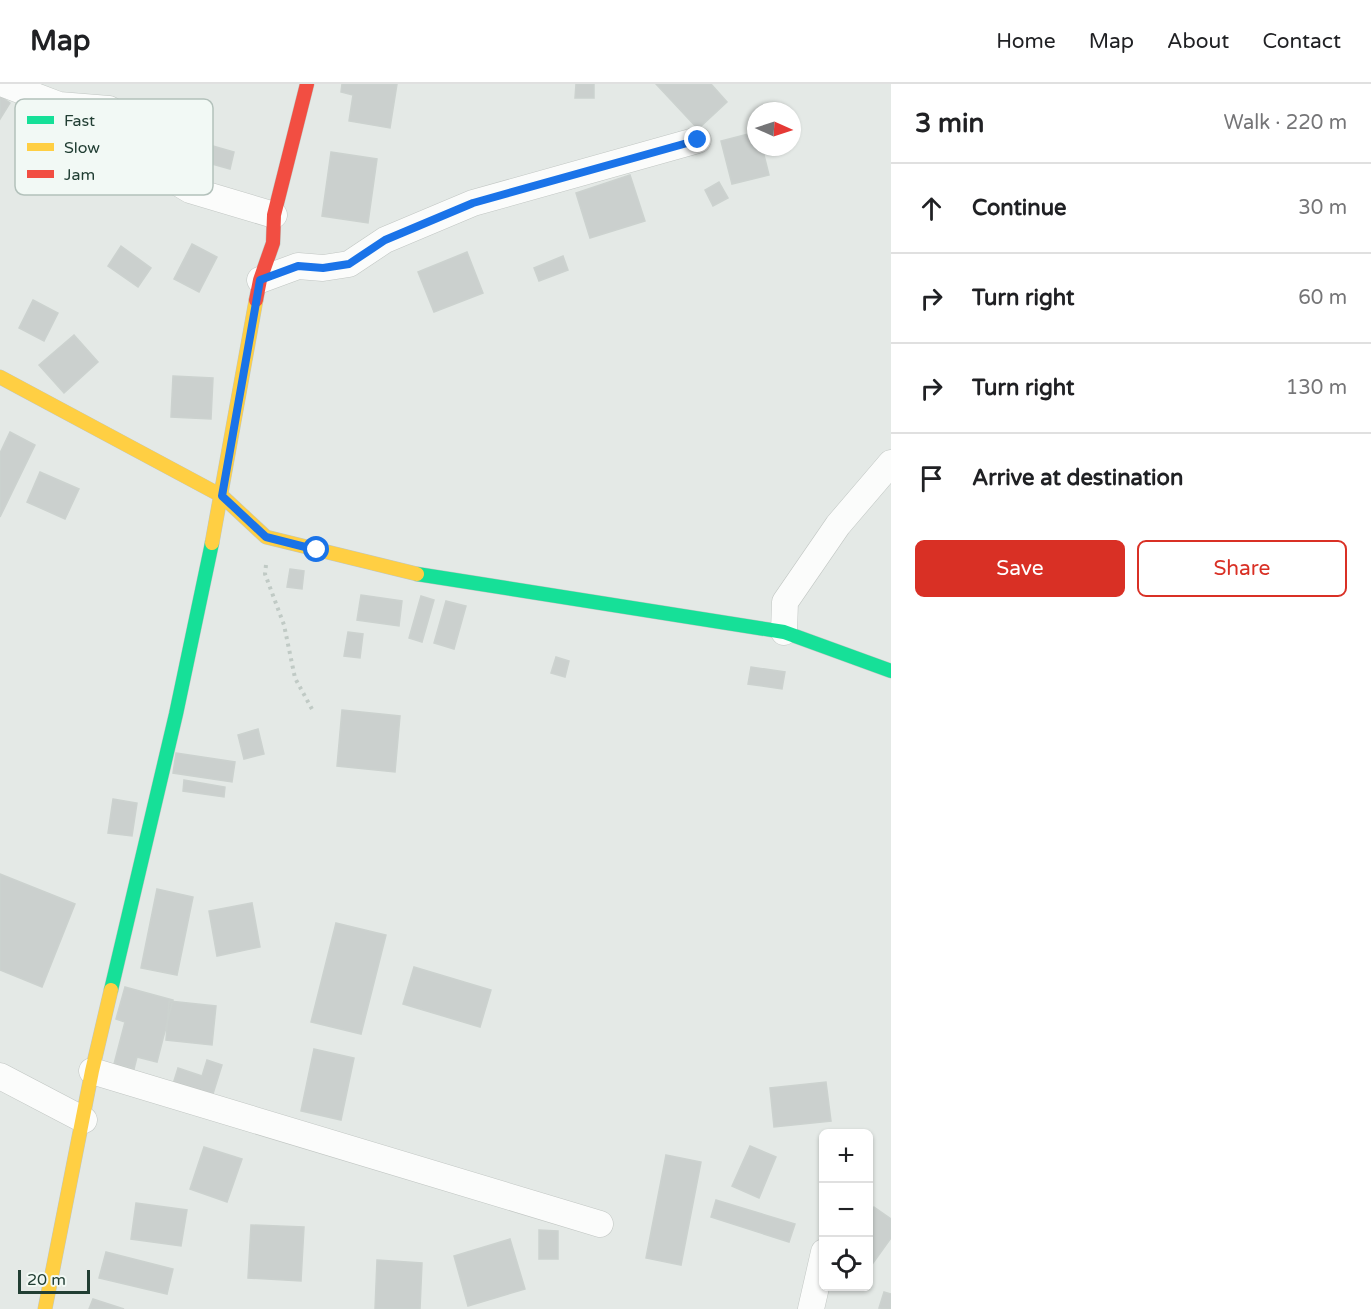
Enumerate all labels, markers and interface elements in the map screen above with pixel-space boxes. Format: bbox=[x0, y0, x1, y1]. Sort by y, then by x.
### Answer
text: Map bbox=[30, 24, 90, 58]
text: Home bbox=[996, 29, 1056, 54]
text: Map bbox=[1089, 29, 1134, 54]
text: About bbox=[1167, 29, 1229, 54]
text: Contact bbox=[1262, 29, 1341, 54]
legend bbox=[15, 99, 213, 195]
north arrow bbox=[747, 102, 801, 156]
text: 3 min bbox=[915, 108, 984, 139]
text: Fast bbox=[64, 111, 95, 131]
text: Walk · 220 m bbox=[1224, 111, 1347, 135]
route end bbox=[684, 126, 710, 152]
text: Slow bbox=[64, 138, 100, 158]
text: Jam bbox=[64, 165, 95, 185]
icon: ahead bbox=[915, 192, 948, 225]
text: Continue bbox=[972, 195, 1067, 221]
text: 30 m bbox=[1298, 196, 1347, 220]
icon: right bbox=[915, 282, 948, 315]
text: Turn right bbox=[972, 285, 1074, 311]
text: 60 m bbox=[1298, 286, 1347, 310]
icon: right bbox=[915, 372, 948, 405]
text: Turn right bbox=[972, 375, 1074, 401]
text: 130 m bbox=[1286, 376, 1347, 400]
icon: arrive bbox=[915, 462, 948, 495]
text: Arrive at destination bbox=[972, 465, 1183, 491]
route start bbox=[303, 536, 329, 562]
button: Save bbox=[915, 540, 1125, 597]
button: Share bbox=[1137, 540, 1347, 597]
map controls bbox=[819, 1129, 873, 1291]
button: + bbox=[819, 1129, 873, 1183]
button: − bbox=[819, 1183, 873, 1237]
button: locate bbox=[819, 1237, 873, 1291]
scale bar bbox=[18, 1267, 90, 1294]
text: 20 m bbox=[27, 1270, 66, 1290]

